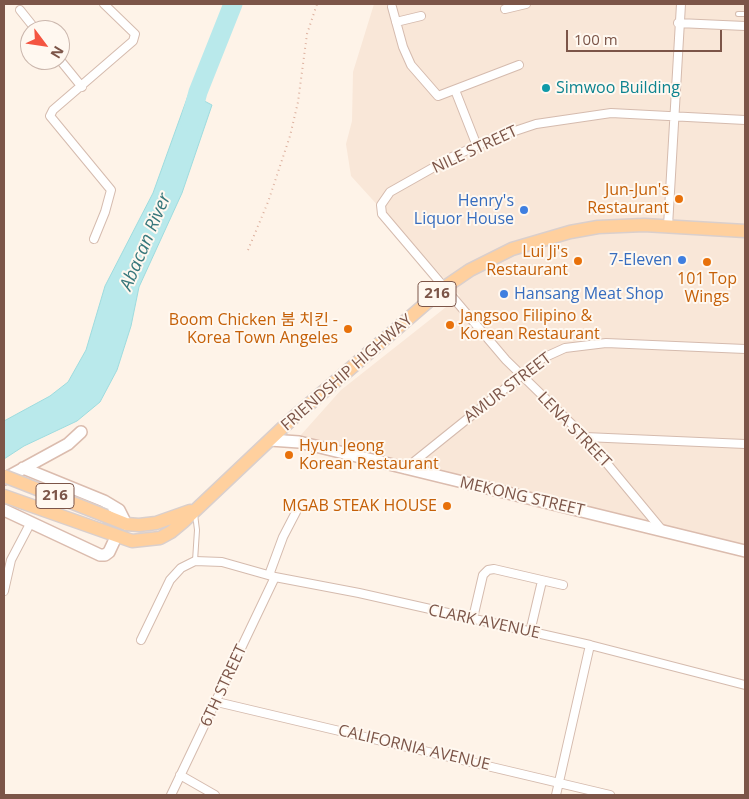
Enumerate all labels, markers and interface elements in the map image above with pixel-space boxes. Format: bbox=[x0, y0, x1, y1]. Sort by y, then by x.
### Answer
north arrow bbox=[20, 20, 70, 70]
scale bar bbox=[569, 20, 725, 52]
text: 100 m bbox=[574, 29, 618, 49]
text: N bbox=[46, 43, 69, 62]
place label: Simwoo Building bbox=[556, 78, 680, 98]
marker: Simwoo Building bbox=[540, 82, 552, 94]
street label: NILE STREET bbox=[429, 122, 521, 178]
place label: Jun-Jun's Restaurant bbox=[587, 180, 669, 218]
water label: Abacan River bbox=[116, 190, 176, 294]
place label: Henry's Liquor House bbox=[414, 191, 514, 229]
marker: Jun-Jun's Restaurant bbox=[673, 193, 685, 205]
marker: Henry's Liquor House bbox=[518, 204, 530, 216]
place label: Lui Ji's Restaurant bbox=[486, 242, 568, 280]
place label: 7-Eleven bbox=[609, 250, 672, 270]
marker: 7-Eleven bbox=[676, 254, 688, 266]
marker: Lui Ji's Restaurant bbox=[572, 255, 584, 267]
marker: 101 Top Wings bbox=[701, 256, 713, 268]
place label: 101 Top Wings bbox=[677, 269, 737, 307]
road number: 216 bbox=[418, 282, 456, 306]
place label: Hansang Meat Shop bbox=[514, 284, 664, 304]
marker: Hansang Meat Shop bbox=[498, 288, 510, 300]
place label: Jangsoo Filipino & Korean Restaurant bbox=[460, 306, 600, 344]
place label: Boom Chicken 붐 치킨 - Korea Town Angeles bbox=[169, 310, 338, 348]
street label: FRIENDSHIP HIGHWAY bbox=[277, 311, 417, 435]
marker: Jangsoo Filipino & Korean Restaurant bbox=[444, 319, 456, 331]
marker: Boom Chicken 붐 치킨 - Korea Town Angeles bbox=[342, 323, 354, 335]
street label: AMUR STREET bbox=[461, 349, 555, 427]
street label: LENA STREET bbox=[533, 388, 615, 472]
place label: Hyun Jeong Korean Restaurant bbox=[299, 436, 439, 474]
marker: Hyun Jeong Korean Restaurant bbox=[283, 449, 295, 461]
street label: MEKONG STREET bbox=[458, 473, 586, 521]
road number: 216 bbox=[36, 484, 74, 508]
place label: MGAB STEAK HOUSE bbox=[282, 496, 437, 516]
marker: MGAB STEAK HOUSE bbox=[441, 500, 453, 512]
street label: CLARK AVENUE bbox=[426, 601, 542, 643]
street label: 6TH STREET bbox=[197, 642, 251, 730]
street label: CALIFORNIA AVENUE bbox=[336, 721, 492, 775]

